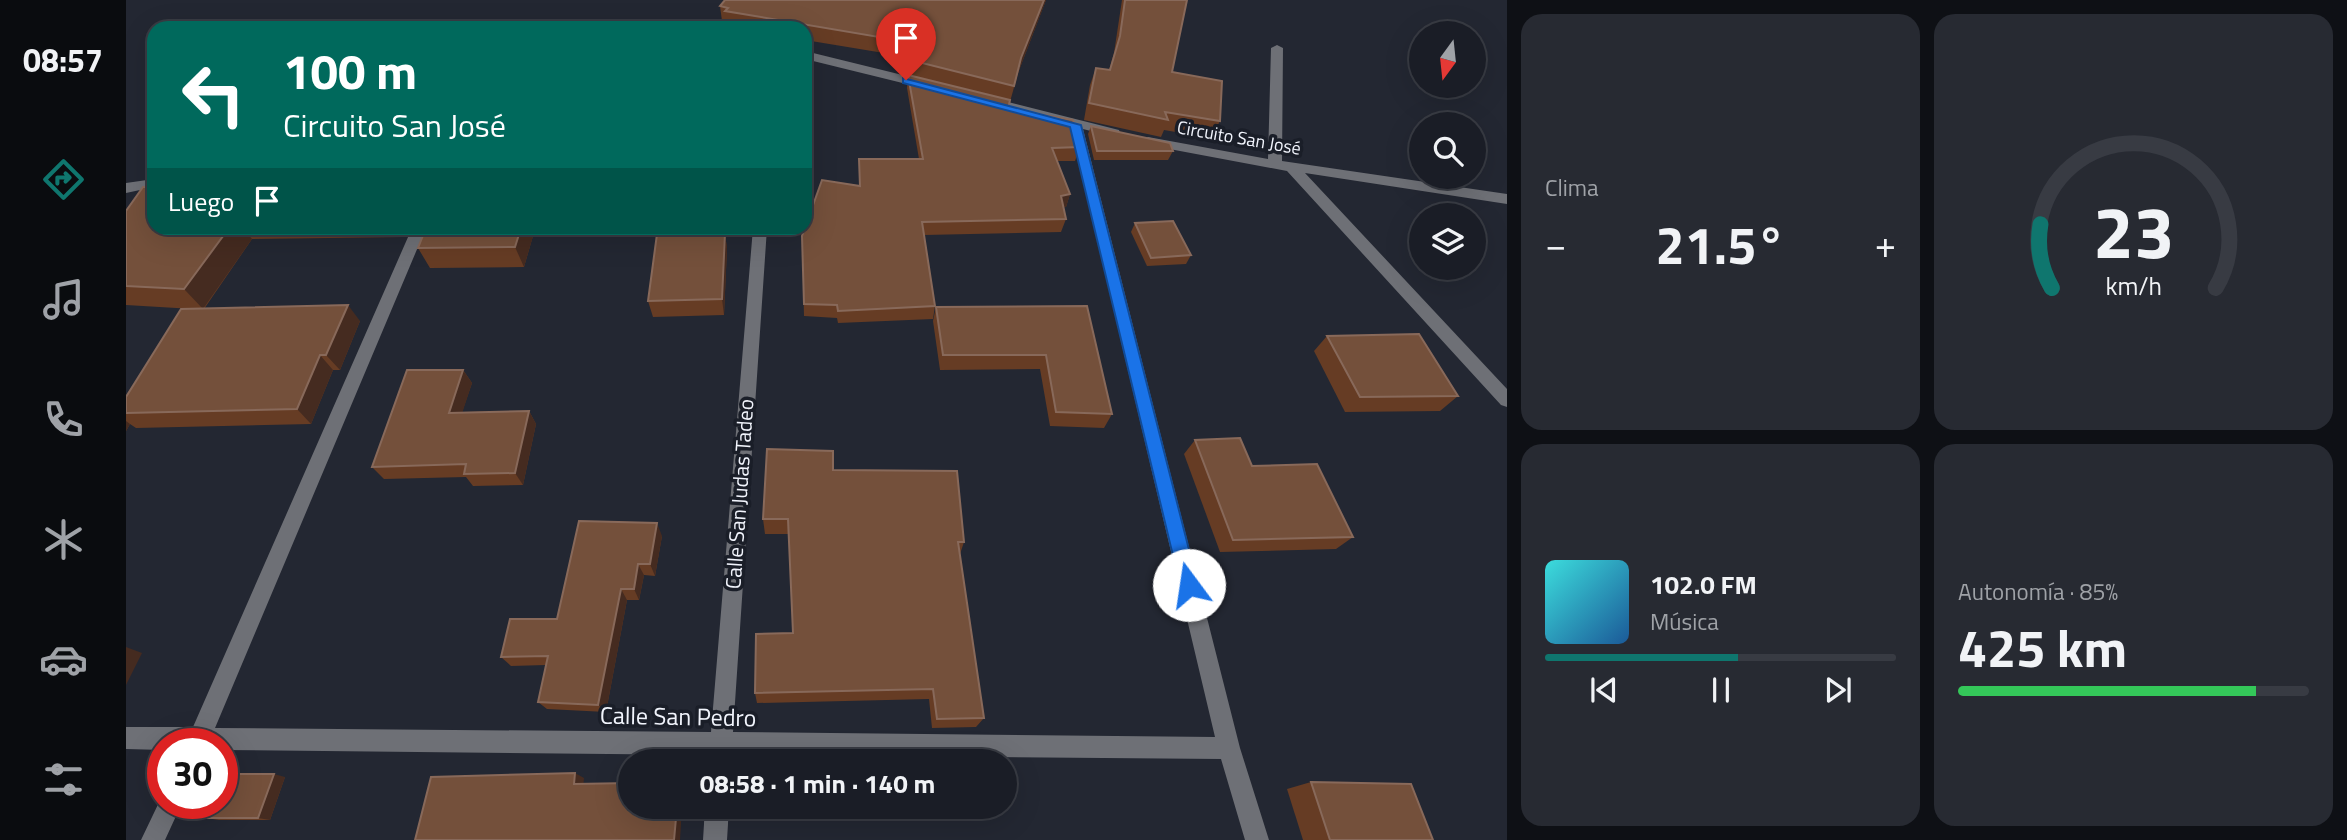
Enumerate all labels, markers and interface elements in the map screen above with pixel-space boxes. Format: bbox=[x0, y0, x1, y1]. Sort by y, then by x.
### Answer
pin bbox=[876, 8, 936, 80]
icon: arrive bbox=[887, 19, 925, 57]
north arrow bbox=[1409, 21, 1486, 98]
map controls bbox=[1409, 21, 1486, 280]
text: 100 m bbox=[283, 33, 417, 108]
text: 08:57 bbox=[23, 36, 103, 84]
icon: left bbox=[168, 49, 259, 140]
text: Circuito San José bbox=[283, 101, 506, 149]
button: search bbox=[1409, 112, 1486, 189]
street label: Circuito San José bbox=[1175, 113, 1303, 162]
icon: directions bbox=[39, 155, 88, 204]
text: Clima bbox=[1545, 170, 1599, 205]
text: 23 bbox=[2093, 176, 2174, 286]
text: Luego bbox=[168, 182, 234, 221]
icon: arrive bbox=[248, 182, 286, 220]
button: layers bbox=[1409, 203, 1486, 280]
text: 21.5° bbox=[1656, 205, 1785, 284]
text: − bbox=[1545, 215, 1566, 273]
text: + bbox=[1875, 215, 1896, 273]
text: km/h bbox=[2105, 267, 2162, 305]
icon: music bbox=[39, 275, 88, 324]
icon: phone bbox=[39, 395, 88, 444]
street label: Calle San Judas Tadeo bbox=[716, 398, 762, 590]
icon: climate bbox=[39, 515, 88, 564]
position arrow bbox=[1152, 548, 1226, 622]
text: 102.0 FM bbox=[1650, 565, 1757, 604]
text: Autonomía · 85% bbox=[1958, 574, 2118, 609]
text: Música bbox=[1650, 604, 1719, 639]
text: 425 km bbox=[1958, 608, 2127, 687]
icon: car bbox=[39, 635, 88, 684]
icon: previous bbox=[1585, 671, 1623, 709]
icon: pause bbox=[1702, 671, 1740, 709]
icon: next bbox=[1819, 671, 1857, 709]
street label: Calle San Pedro bbox=[599, 697, 757, 735]
speed limit sign: 30 bbox=[147, 728, 238, 819]
icon: filters bbox=[39, 755, 88, 804]
text: 08:58 · 1 min · 140 m bbox=[700, 764, 935, 803]

